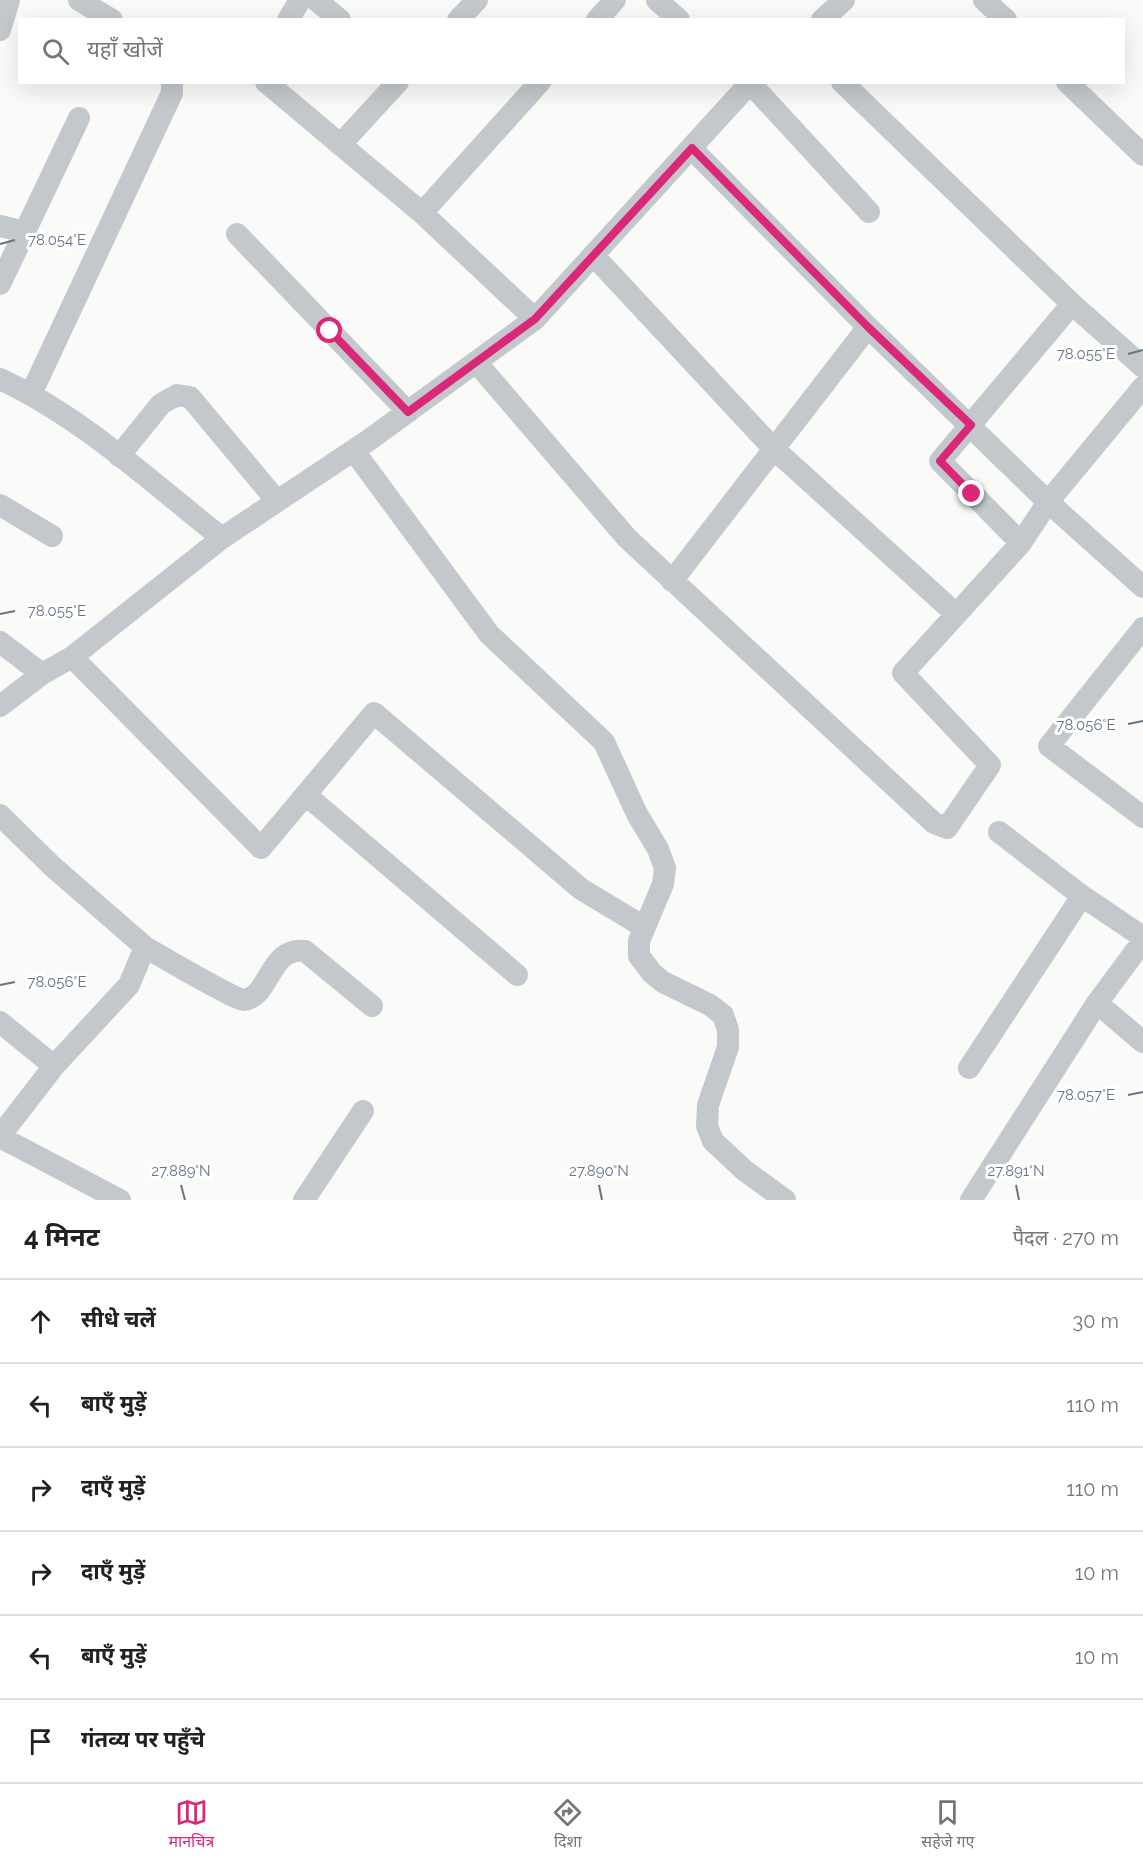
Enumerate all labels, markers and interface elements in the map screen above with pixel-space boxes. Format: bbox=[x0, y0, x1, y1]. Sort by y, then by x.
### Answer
search box bbox=[18, 18, 1125, 84]
icon: search bbox=[39, 35, 72, 68]
text: यहाँ खोजें bbox=[87, 36, 163, 62]
text: 78.054°E bbox=[28, 231, 86, 249]
route start bbox=[316, 317, 342, 343]
text: 78.055°E bbox=[1057, 345, 1115, 363]
route end bbox=[958, 480, 984, 506]
text: 78.055°E bbox=[28, 602, 86, 620]
text: 78.056°E bbox=[1056, 716, 1116, 734]
text: 78.056°E bbox=[27, 973, 87, 991]
text: 78.057°E bbox=[1057, 1086, 1115, 1104]
text: 27.889°N bbox=[151, 1162, 211, 1180]
text: 27.890°N bbox=[569, 1162, 629, 1180]
text: 27.891°N bbox=[987, 1162, 1045, 1180]
text: 4 मिनट bbox=[24, 1222, 100, 1252]
text: पैदल · 270 m bbox=[1013, 1226, 1119, 1250]
icon: ahead bbox=[24, 1305, 57, 1338]
text: सीधे चलें bbox=[81, 1306, 156, 1332]
text: 30 m bbox=[1073, 1309, 1119, 1333]
icon: left bbox=[24, 1389, 57, 1422]
text: बाएँ मुड़ें bbox=[81, 1390, 147, 1416]
text: 110 m bbox=[1066, 1393, 1119, 1417]
icon: right bbox=[24, 1473, 57, 1506]
text: दाएँ मुड़ें bbox=[81, 1474, 145, 1500]
text: 110 m bbox=[1066, 1477, 1119, 1501]
icon: right bbox=[24, 1557, 57, 1590]
text: दाएँ मुड़ें bbox=[81, 1558, 145, 1584]
text: 10 m bbox=[1075, 1561, 1119, 1585]
icon: left bbox=[24, 1641, 57, 1674]
text: बाएँ मुड़ें bbox=[81, 1642, 147, 1668]
text: 10 m bbox=[1075, 1645, 1119, 1669]
icon: arrive bbox=[24, 1725, 57, 1758]
text: गंतव्य पर पहुँचे bbox=[81, 1726, 205, 1752]
tab: मानचित्र bbox=[169, 1796, 214, 1854]
tab: दिशा bbox=[551, 1796, 584, 1854]
tab: सहेजे गए bbox=[921, 1796, 974, 1854]

